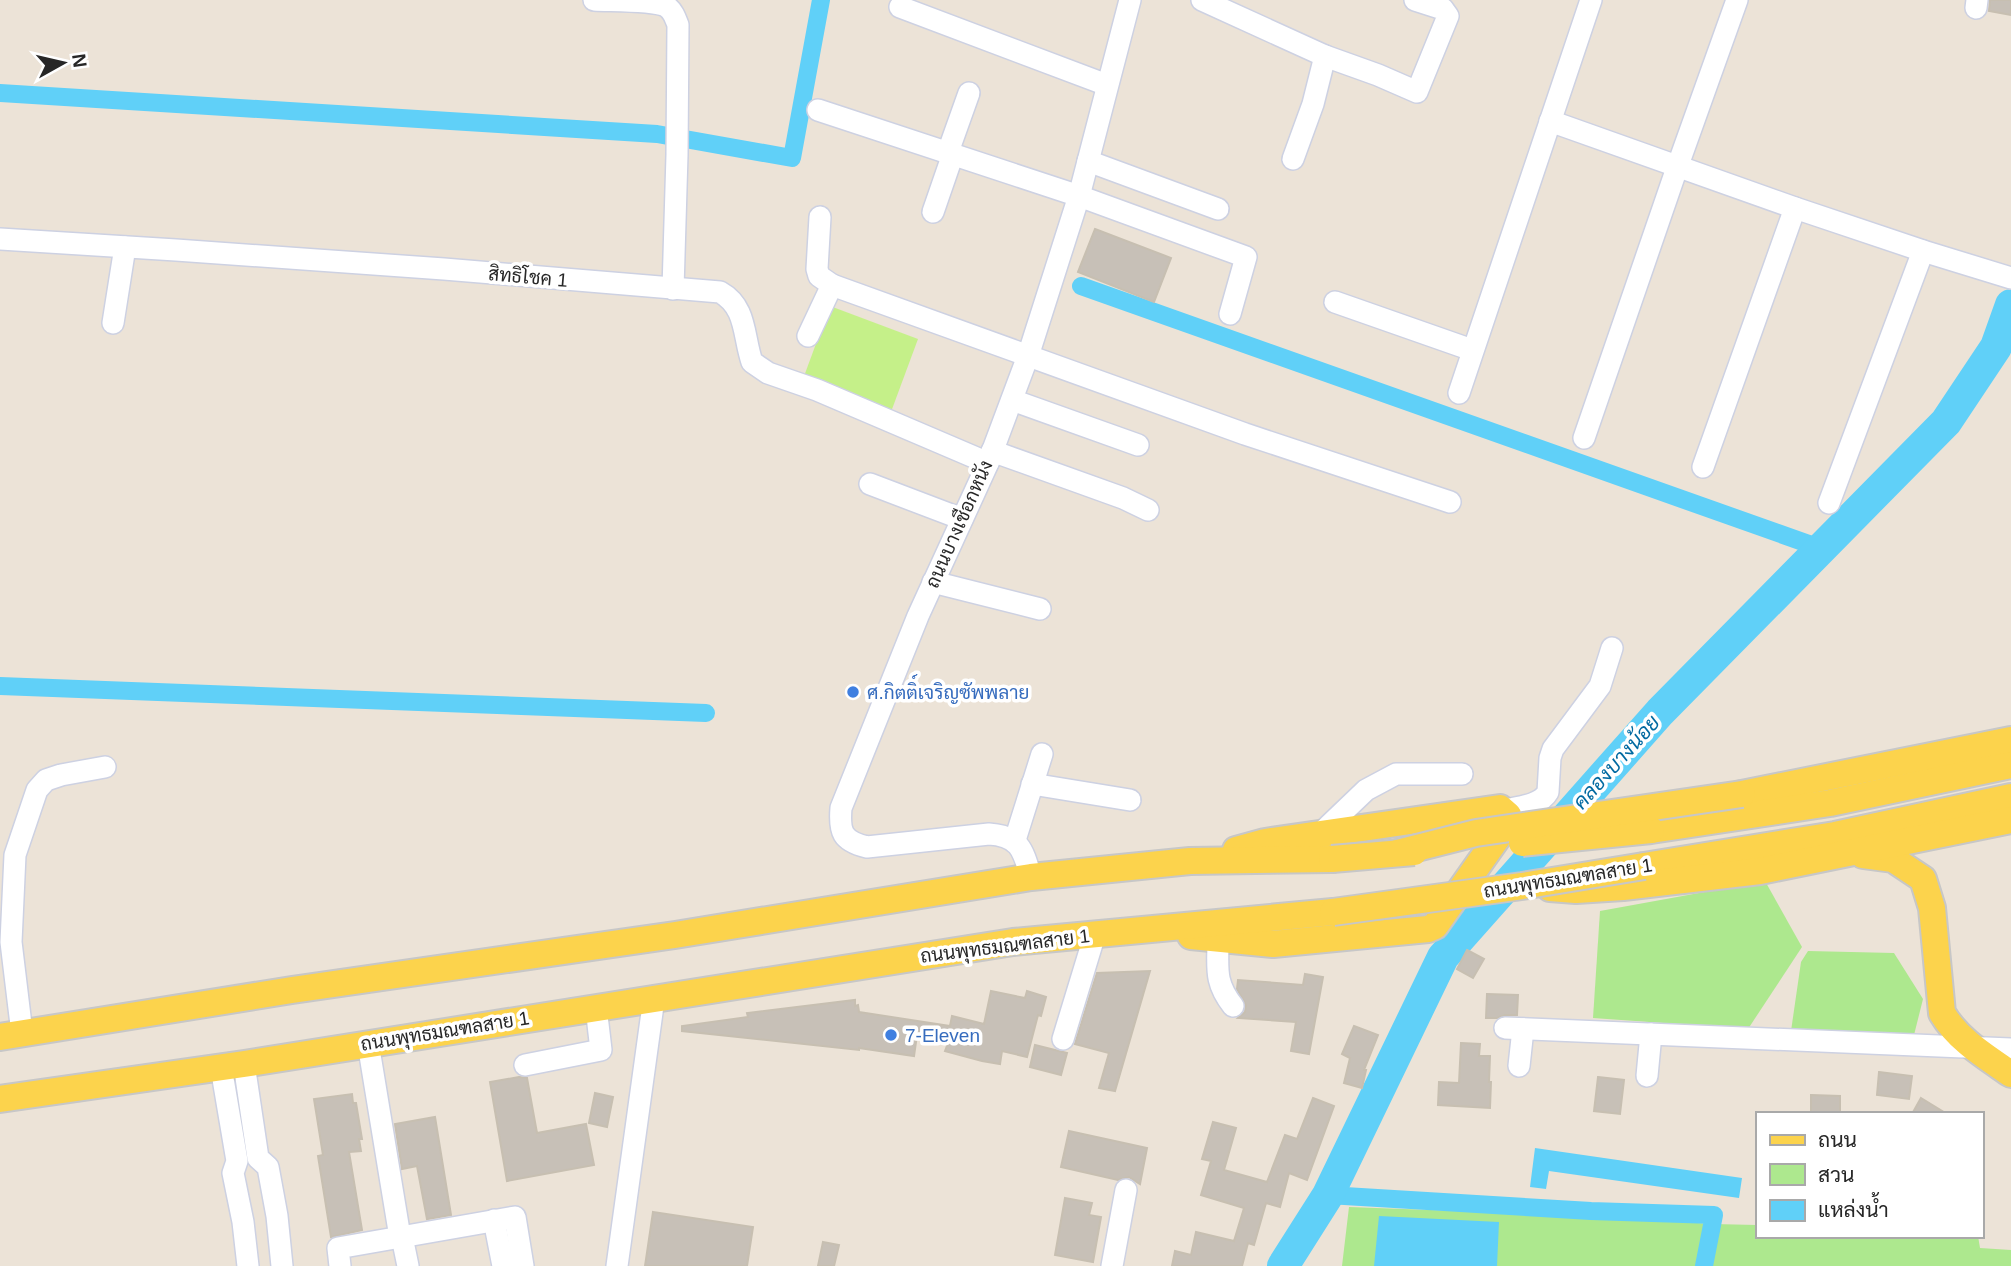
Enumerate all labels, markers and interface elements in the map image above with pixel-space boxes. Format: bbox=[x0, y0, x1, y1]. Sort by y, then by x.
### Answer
north arrow bbox=[28, 28, 98, 98]
text: N bbox=[68, 52, 91, 69]
street label: สิทธิโชค 1 bbox=[487, 261, 569, 291]
street label: ถนนบางเชือกหนัง bbox=[920, 456, 997, 591]
place label: ศ.กิตติ์เจริญซัพพลาย bbox=[867, 673, 1029, 704]
marker: ศ.กิตติ์เจริญซัพพลาย bbox=[845, 684, 861, 700]
water label: คลองบางน้อย bbox=[1567, 710, 1664, 813]
street label: ถนนพุทธมณฑลสาย 1 bbox=[1482, 854, 1654, 904]
street label: ถนนพุทธมณฑลสาย 1 bbox=[919, 925, 1091, 969]
street label: ถนนพุทธมณฑลสาย 1 bbox=[359, 1007, 531, 1057]
place label: 7-Eleven bbox=[905, 1025, 980, 1046]
marker: 7-Eleven bbox=[883, 1027, 899, 1043]
legend bbox=[1756, 1112, 1983, 1238]
text: ถนน bbox=[1818, 1128, 1857, 1151]
text: สวน bbox=[1818, 1163, 1854, 1186]
text: แหล่งน้ำ bbox=[1818, 1192, 1889, 1221]

